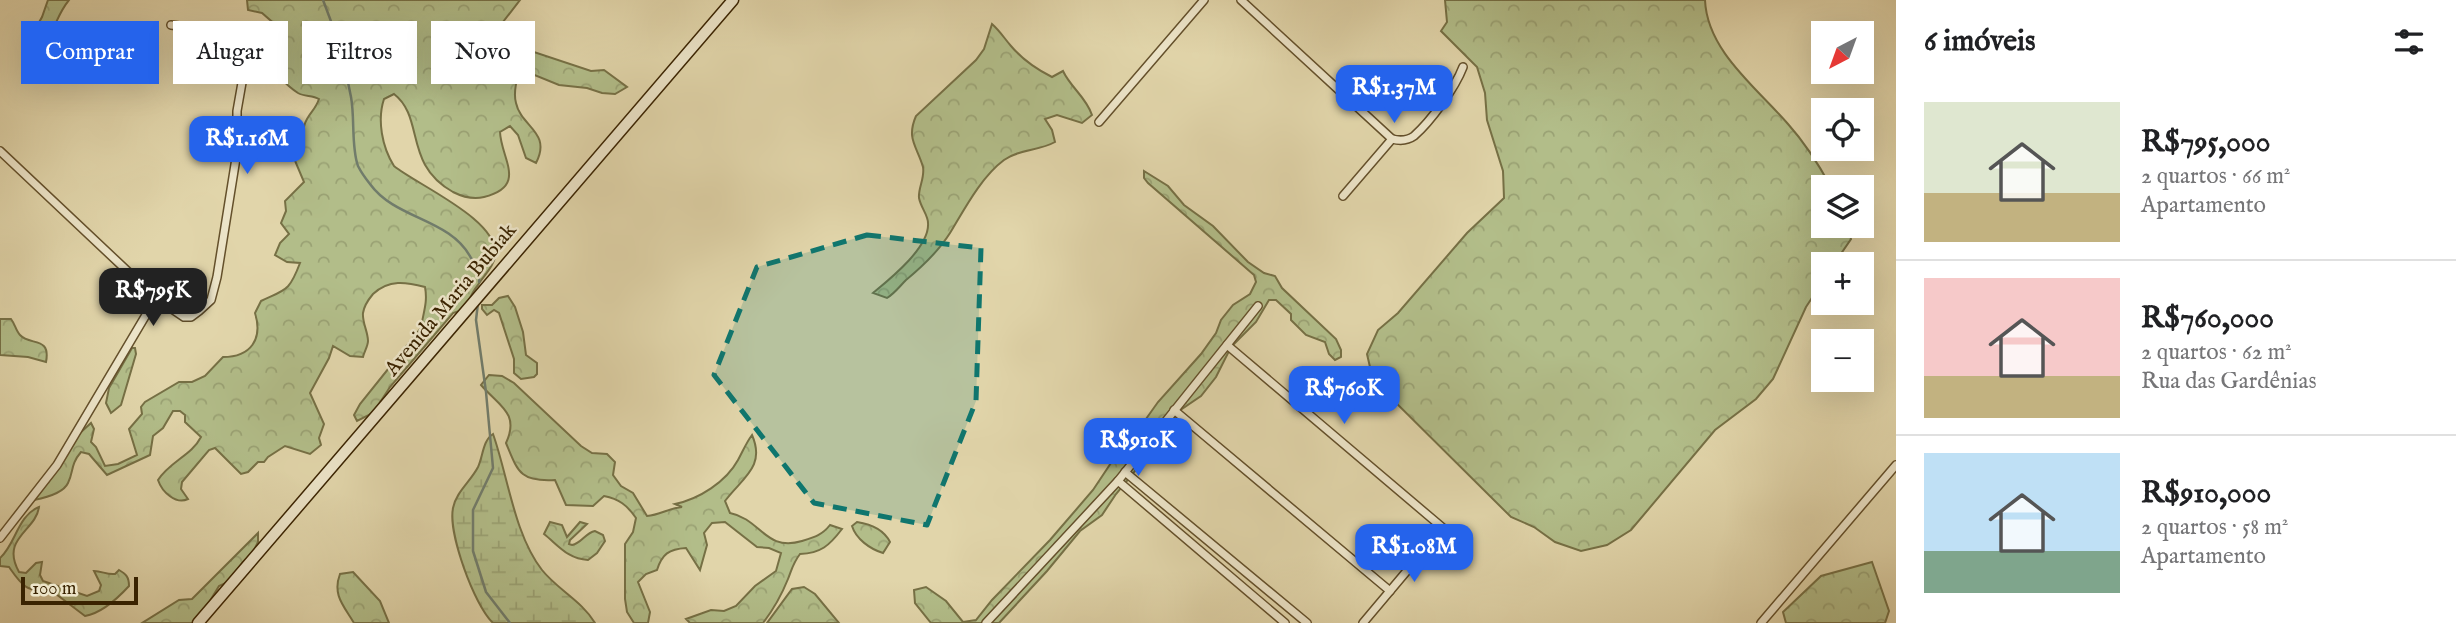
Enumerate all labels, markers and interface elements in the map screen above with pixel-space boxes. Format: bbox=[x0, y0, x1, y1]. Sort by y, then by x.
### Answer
chip: Comprar bbox=[21, 21, 159, 84]
chip: Alugar bbox=[173, 21, 288, 84]
chip: Filtros bbox=[302, 21, 417, 84]
chip: Novo bbox=[431, 21, 535, 84]
north arrow bbox=[1811, 21, 1874, 84]
map controls bbox=[1811, 21, 1874, 392]
text: 6 imóveis bbox=[1924, 23, 2036, 61]
icon: filters bbox=[2390, 23, 2428, 61]
pin: R$1.37M bbox=[1329, 66, 1459, 125]
text: R$1.37M bbox=[1352, 73, 1436, 102]
button: locate bbox=[1811, 98, 1874, 161]
pin: R$1.16M bbox=[182, 116, 312, 176]
text: R$1.16M bbox=[205, 124, 289, 153]
text: R$795,000 bbox=[2141, 124, 2270, 162]
icon: home bbox=[1980, 130, 2064, 214]
text: 2 quartos · 66 m² bbox=[2141, 162, 2291, 191]
button: layers bbox=[1811, 175, 1874, 238]
text: Apartamento bbox=[2141, 191, 2266, 220]
street label: Avenida Maria Bubiak bbox=[379, 217, 524, 383]
button: + bbox=[1811, 252, 1874, 315]
pin: R$795K bbox=[96, 268, 210, 328]
text: R$795K bbox=[115, 276, 191, 305]
text: R$760,000 bbox=[2141, 300, 2274, 338]
icon: home bbox=[1980, 306, 2064, 390]
button: − bbox=[1811, 329, 1874, 392]
text: 2 quartos · 62 m² bbox=[2141, 338, 2292, 367]
pin: R$760K bbox=[1287, 366, 1401, 426]
text: Rua das Gardênias bbox=[2141, 367, 2317, 396]
text: R$760K bbox=[1305, 374, 1383, 403]
pin: R$910K bbox=[1081, 419, 1195, 478]
text: R$910K bbox=[1100, 426, 1176, 455]
text: R$910,000 bbox=[2141, 475, 2271, 513]
icon: home bbox=[1980, 481, 2064, 565]
text: 2 quartos · 58 m² bbox=[2141, 513, 2288, 542]
pin: R$1.08M bbox=[1349, 524, 1479, 584]
text: R$1.08M bbox=[1371, 532, 1457, 561]
text: Apartamento bbox=[2141, 542, 2266, 571]
scale bar bbox=[21, 574, 138, 606]
text: 100 m bbox=[32, 577, 76, 601]

